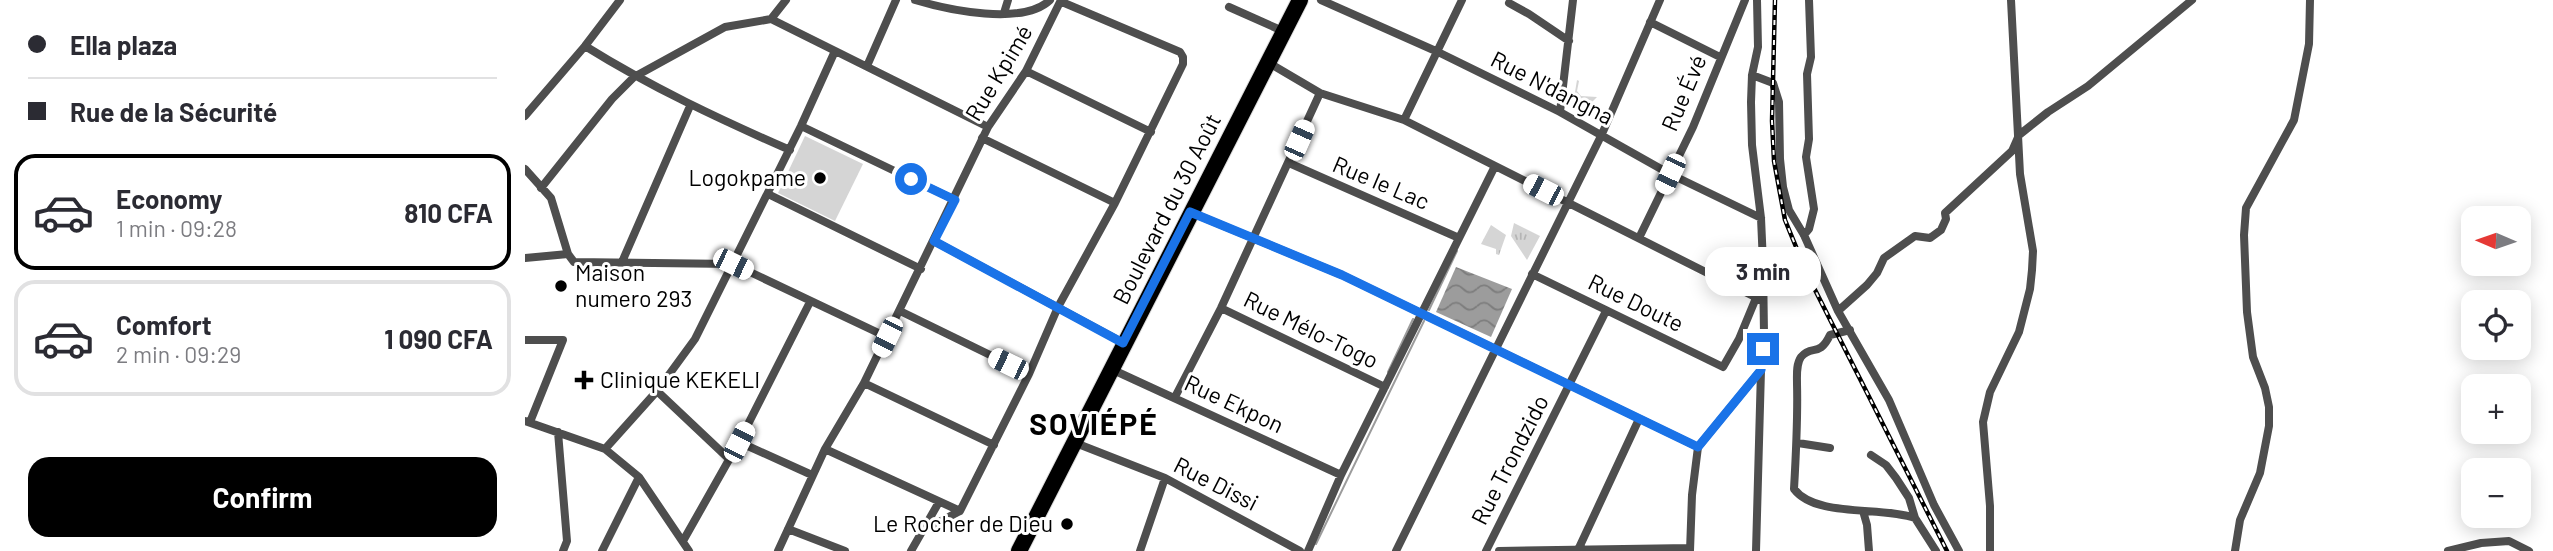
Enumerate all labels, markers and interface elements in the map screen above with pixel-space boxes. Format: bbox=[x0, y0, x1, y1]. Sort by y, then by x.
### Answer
street label: Rue Kpimé bbox=[959, 19, 1038, 126]
text: Ella plaza bbox=[70, 29, 177, 60]
street label: Rue N'dangna bbox=[1486, 44, 1618, 130]
street label: Rue Évé bbox=[1655, 50, 1712, 135]
text: Rue de la Sécurité bbox=[70, 96, 277, 127]
street label: Boulevard du 30 Août bbox=[1106, 109, 1226, 309]
car bbox=[1281, 117, 1318, 163]
street label: Rue le Lac bbox=[1329, 149, 1434, 215]
car bbox=[1652, 151, 1689, 197]
place label: Logokpame bbox=[688, 163, 806, 191]
route start bbox=[895, 163, 927, 195]
marker: Logokpame bbox=[812, 170, 828, 186]
car bbox=[1520, 171, 1567, 209]
icon: car bbox=[32, 181, 95, 244]
text: Economy bbox=[116, 183, 222, 214]
text: 810 CFA bbox=[404, 197, 493, 228]
north arrow bbox=[2461, 206, 2531, 276]
map controls bbox=[2461, 206, 2531, 528]
text: 1 min · 09:28 bbox=[116, 214, 237, 242]
car bbox=[710, 245, 757, 283]
callout: 3 min bbox=[1705, 247, 1821, 296]
text: 3 min bbox=[1736, 257, 1790, 285]
place label: Maison numero 293 bbox=[575, 258, 692, 312]
street label: Rue Doute bbox=[1584, 267, 1689, 337]
marker: Maison numero 293 bbox=[553, 278, 569, 294]
street label: Rue Mélo-Togo bbox=[1239, 284, 1383, 374]
button: locate bbox=[2461, 290, 2531, 360]
icon: car bbox=[32, 307, 95, 370]
text: Comfort bbox=[116, 309, 212, 340]
car bbox=[869, 314, 906, 360]
text: 1 090 CFA bbox=[384, 323, 493, 354]
route end bbox=[1747, 333, 1779, 365]
text: 2 min · 09:29 bbox=[116, 340, 241, 368]
car bbox=[985, 345, 1032, 383]
place label: Clinique KEKELI bbox=[600, 365, 760, 393]
street label: Rue Ekpon bbox=[1180, 368, 1288, 438]
marker: Clinique KEKELI bbox=[574, 370, 594, 390]
button: + bbox=[2461, 374, 2531, 444]
street label: Rue Trondzido bbox=[1464, 390, 1554, 529]
district label: SOVIÉPÉ bbox=[1029, 405, 1159, 441]
car bbox=[721, 419, 758, 465]
street label: Rue Dissi bbox=[1170, 450, 1263, 516]
button: Confirm bbox=[28, 457, 497, 537]
button: − bbox=[2461, 458, 2531, 528]
place label: Le Rocher de Dieu bbox=[873, 509, 1053, 537]
marker: Le Rocher de Dieu bbox=[1059, 516, 1075, 532]

